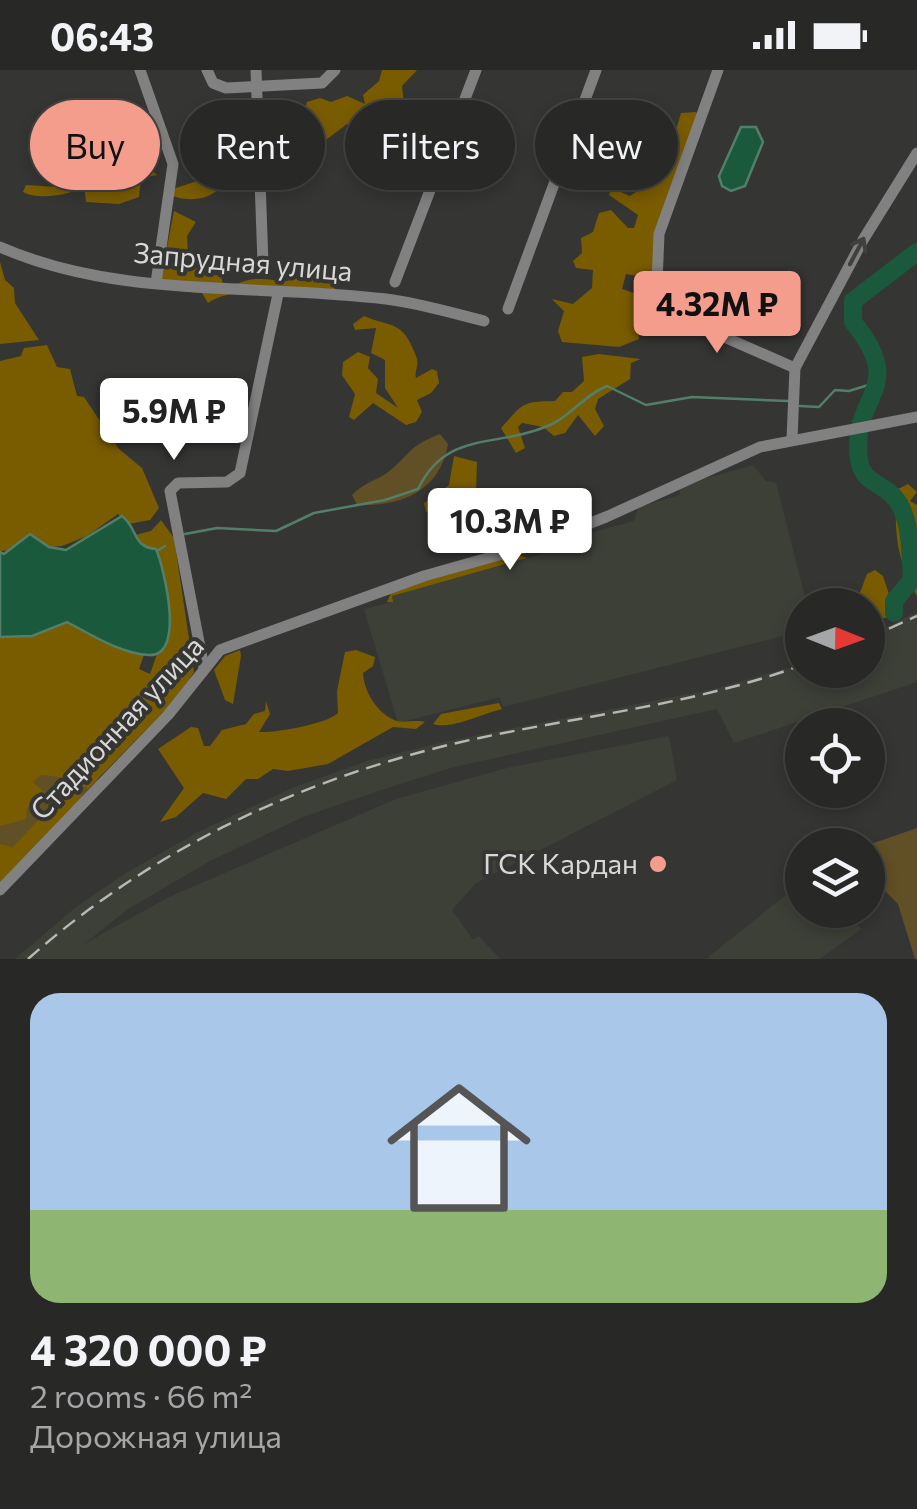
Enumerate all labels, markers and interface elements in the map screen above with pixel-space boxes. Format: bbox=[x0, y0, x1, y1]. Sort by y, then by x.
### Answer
text: 06:43 bbox=[50, 12, 154, 59]
chip: Buy bbox=[30, 100, 160, 190]
chip: Rent bbox=[180, 100, 325, 190]
chip: Filters bbox=[345, 100, 515, 190]
chip: New bbox=[535, 100, 678, 190]
street label: Запрудная улица bbox=[132, 234, 354, 288]
one-way arrow bbox=[848, 236, 868, 266]
pin: 4.32M ₽ bbox=[625, 271, 809, 356]
text: 4.32M ₽ bbox=[656, 283, 778, 323]
pin: 5.9M ₽ bbox=[93, 378, 255, 463]
text: 5.9M ₽ bbox=[122, 390, 226, 430]
pin: 10.3M ₽ bbox=[418, 488, 602, 573]
text: 10.3M ₽ bbox=[450, 500, 570, 540]
north arrow bbox=[785, 588, 885, 688]
map controls bbox=[785, 588, 885, 928]
street label: Стадионная улица bbox=[22, 628, 210, 826]
button: locate bbox=[785, 708, 885, 808]
button: layers bbox=[785, 828, 885, 928]
place label: ГСК Кардан bbox=[483, 846, 638, 880]
marker: ГСК Кардан bbox=[647, 853, 669, 875]
icon: home bbox=[369, 1058, 549, 1238]
text: 4 320 000 ₽ bbox=[30, 1323, 267, 1375]
text: 2 rooms · 66 m² bbox=[30, 1375, 252, 1415]
text: Дорожная улица bbox=[30, 1415, 282, 1455]

